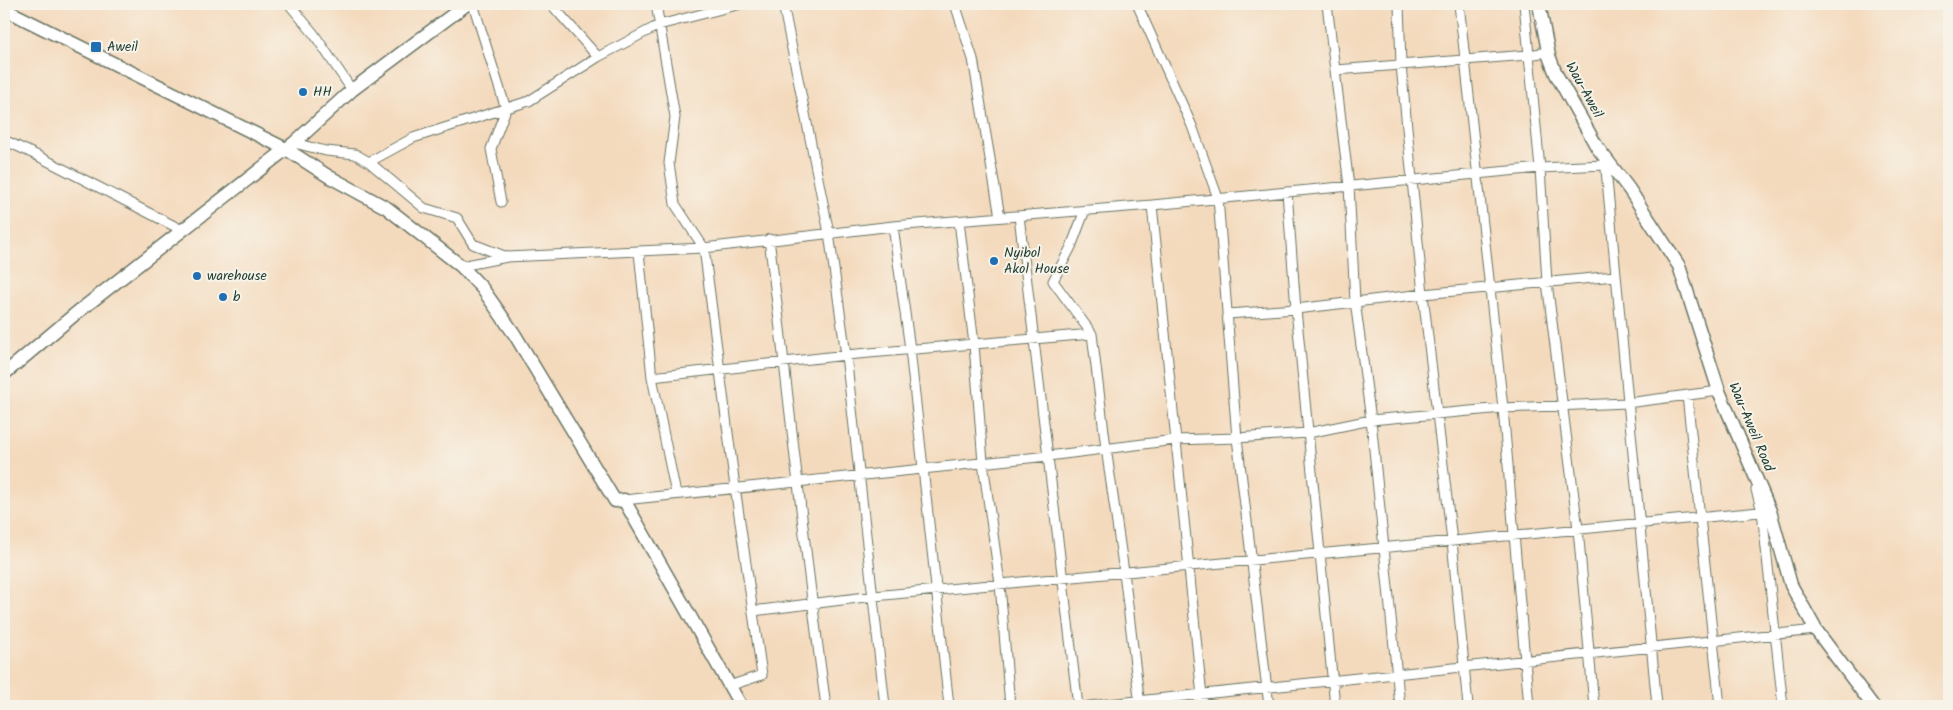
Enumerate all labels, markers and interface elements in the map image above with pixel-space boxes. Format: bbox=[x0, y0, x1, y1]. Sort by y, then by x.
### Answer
place label: Aweil bbox=[107, 36, 139, 58]
marker: Aweil bbox=[89, 40, 103, 54]
street label: Wau-Aweil bbox=[1559, 58, 1609, 123]
place label: HH bbox=[313, 81, 332, 103]
marker: HH bbox=[297, 86, 309, 98]
place label: Nyibol Akol House bbox=[1004, 242, 1070, 280]
marker: Nyibol Akol House bbox=[988, 255, 1000, 267]
place label: warehouse bbox=[207, 265, 267, 287]
marker: warehouse bbox=[191, 270, 203, 282]
place label: b bbox=[233, 286, 241, 308]
marker: b bbox=[217, 291, 229, 303]
street label: Wau-Aweil Road bbox=[1722, 379, 1780, 476]

